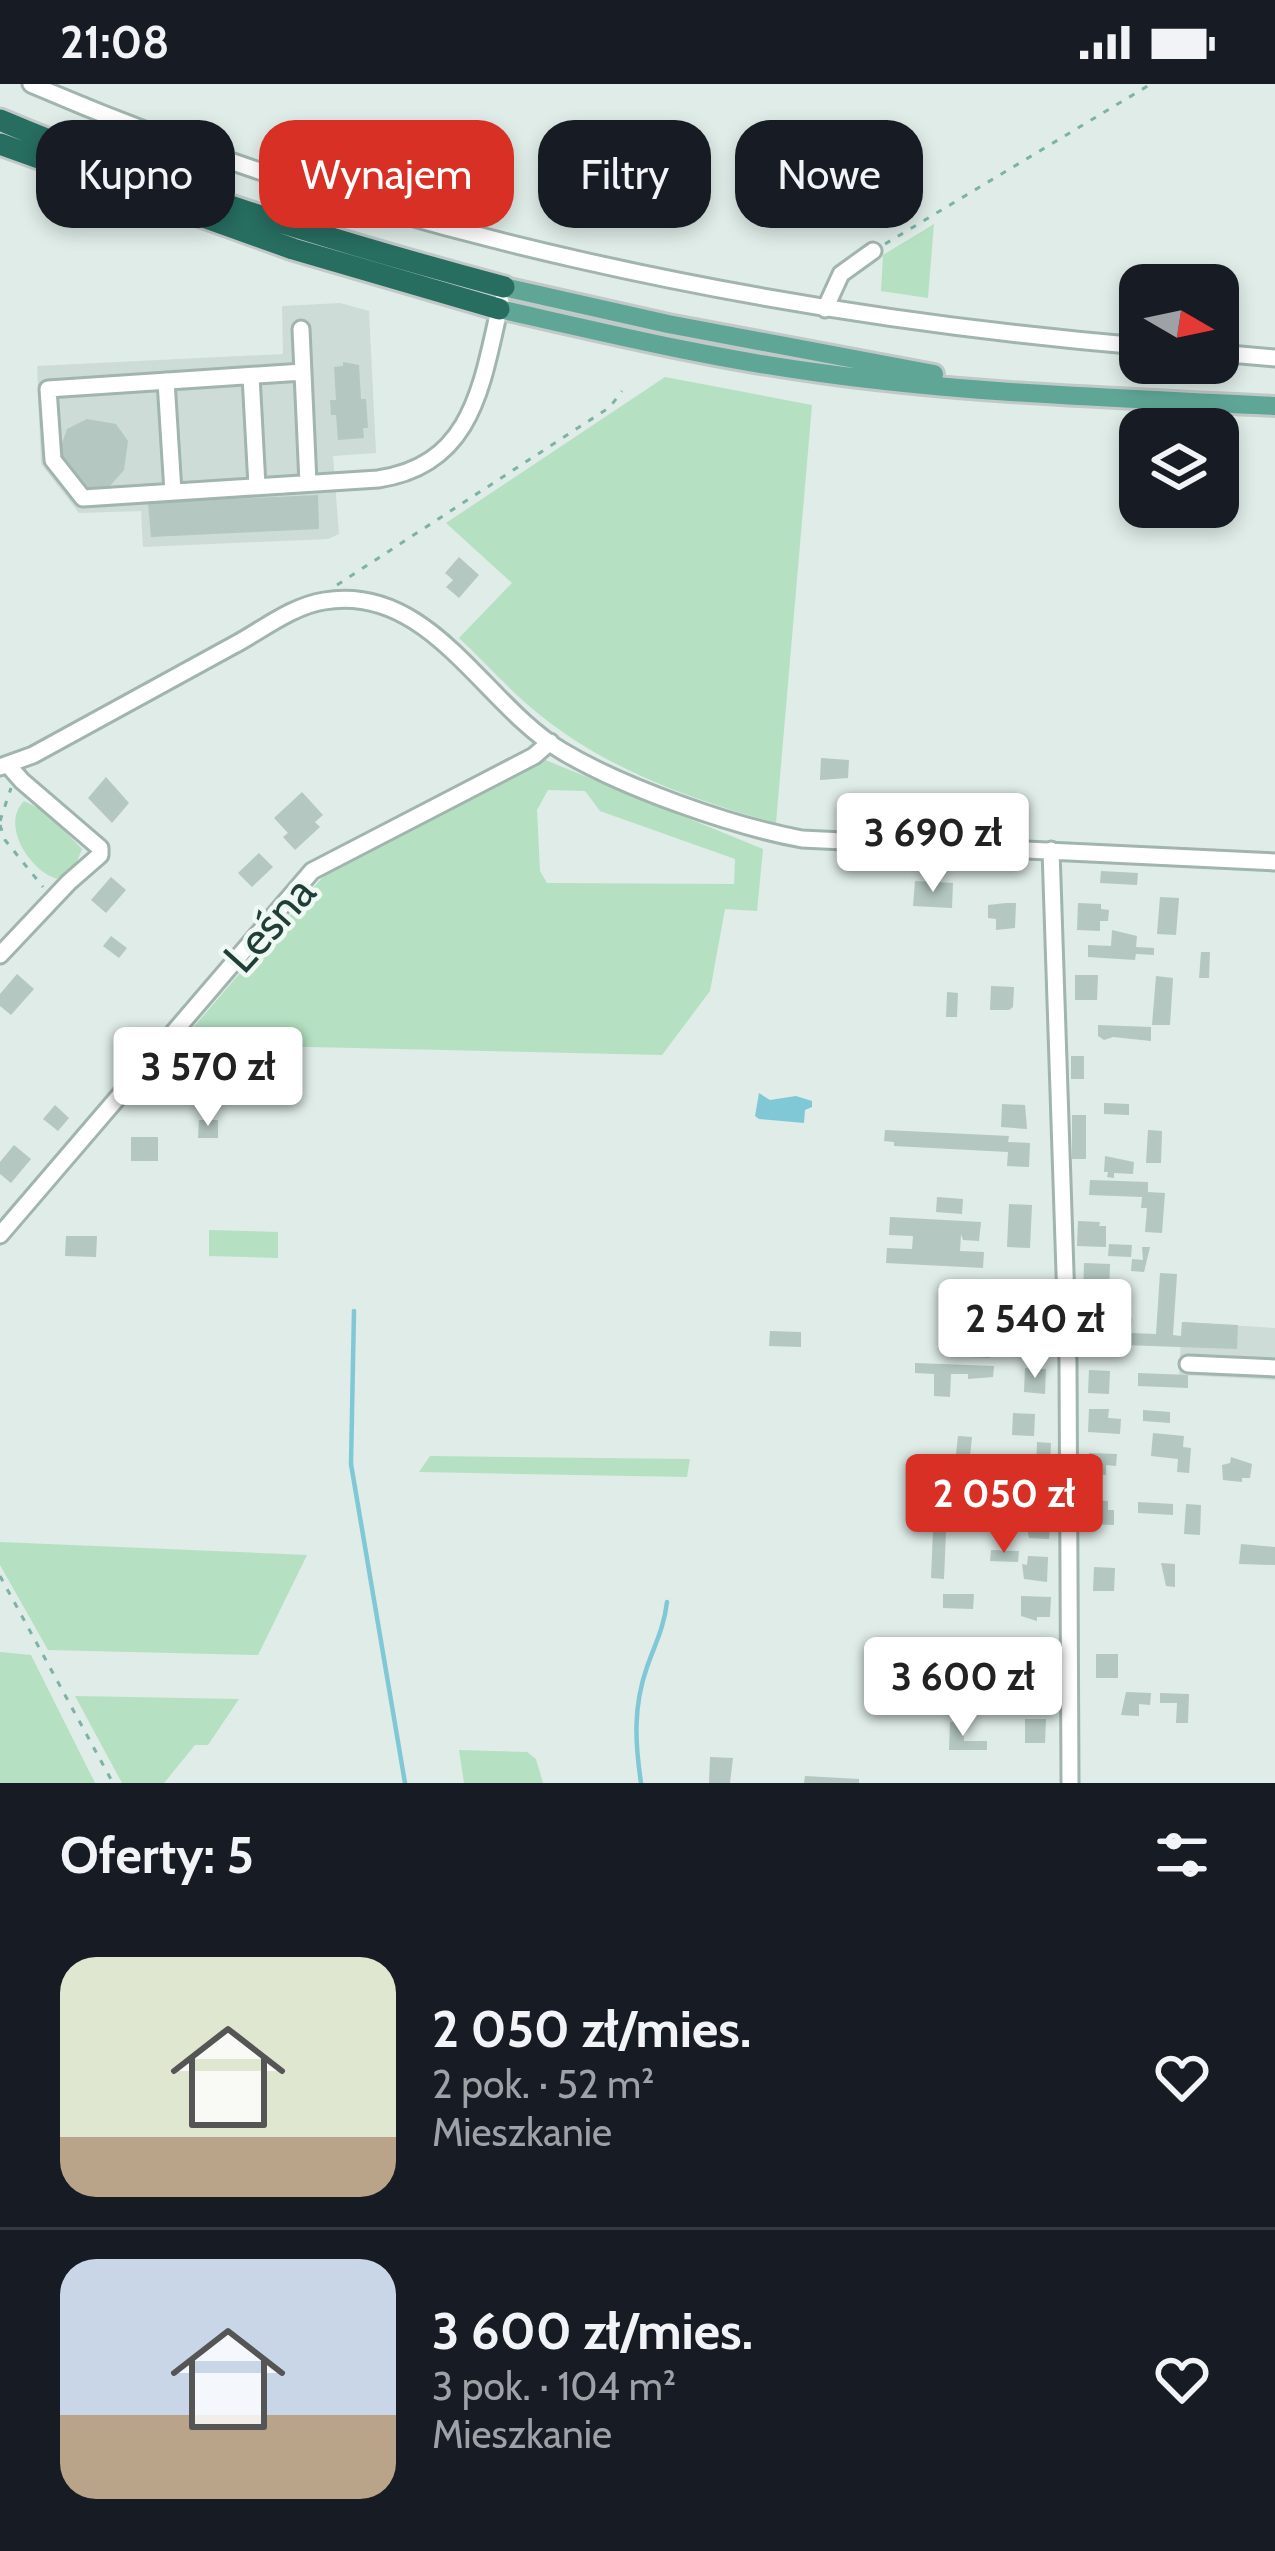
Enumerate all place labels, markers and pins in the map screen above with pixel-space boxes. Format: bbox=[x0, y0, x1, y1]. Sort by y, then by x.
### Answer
pin: 3 690 zł bbox=[809, 793, 1057, 895]
pin: 3 570 zł bbox=[84, 1027, 332, 1129]
pin: 2 540 zł bbox=[911, 1279, 1159, 1381]
pin: 2 050 zł bbox=[880, 1454, 1128, 1556]
pin: 3 600 zł bbox=[839, 1637, 1087, 1739]

